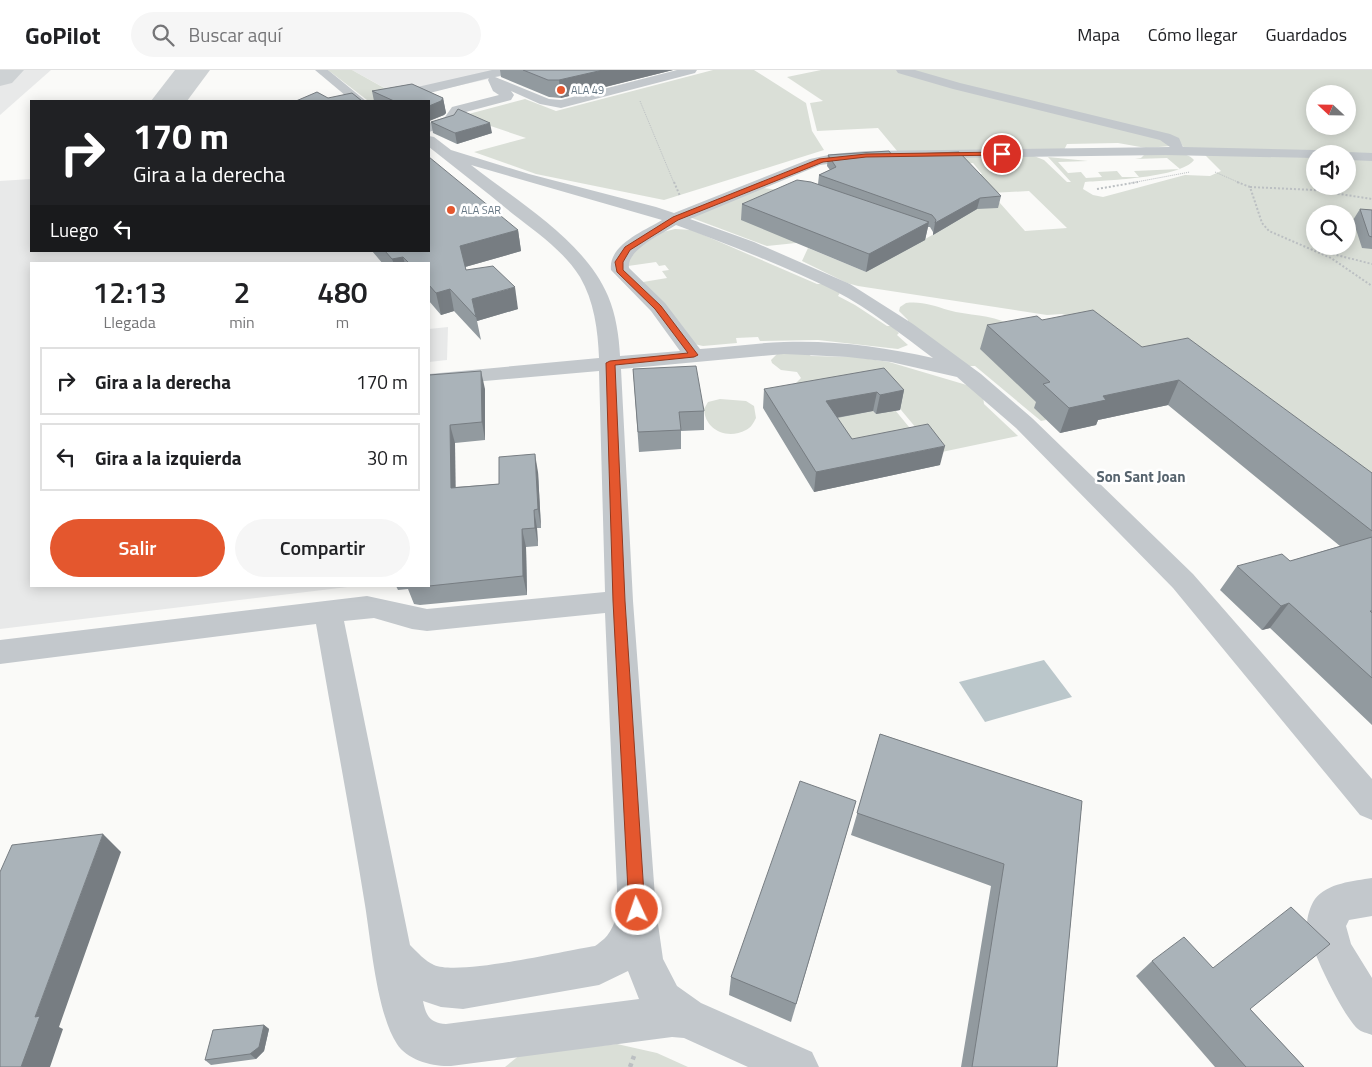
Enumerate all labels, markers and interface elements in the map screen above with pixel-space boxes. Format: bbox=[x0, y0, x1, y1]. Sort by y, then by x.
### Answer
search box bbox=[131, 12, 481, 57]
text: GoPilot bbox=[25, 17, 101, 53]
text: Buscar aquí bbox=[189, 20, 282, 49]
icon: search bbox=[149, 21, 177, 49]
text: Mapa bbox=[1077, 21, 1120, 48]
text: Cómo llegar bbox=[1148, 21, 1237, 48]
text: Guardados bbox=[1265, 21, 1347, 48]
place label: ALA 49 bbox=[571, 82, 604, 98]
marker: ALA 49 bbox=[555, 84, 567, 96]
north arrow bbox=[1306, 85, 1356, 135]
map controls bbox=[1306, 85, 1356, 255]
text: 170 m bbox=[133, 109, 229, 163]
icon: right bbox=[50, 120, 115, 185]
pin bbox=[981, 133, 1023, 175]
icon: arrive bbox=[988, 140, 1016, 168]
button: sound bbox=[1306, 145, 1356, 195]
text: Gira a la derecha bbox=[133, 157, 285, 191]
place label: ALA SAR bbox=[461, 202, 501, 218]
marker: ALA SAR bbox=[445, 204, 457, 216]
button: search bbox=[1306, 205, 1356, 255]
text: Luego bbox=[50, 215, 99, 244]
icon: left bbox=[109, 215, 137, 243]
text: 12:13 bbox=[92, 269, 167, 315]
text: 2 bbox=[234, 269, 250, 315]
text: 480 bbox=[317, 269, 368, 315]
text: Llegada bbox=[104, 310, 156, 334]
text: min bbox=[229, 310, 255, 334]
text: m bbox=[336, 310, 349, 334]
icon: right bbox=[52, 367, 80, 395]
text: Gira a la derecha bbox=[95, 367, 231, 396]
text: 170 m bbox=[356, 367, 408, 396]
icon: left bbox=[52, 443, 80, 471]
text: Gira a la izquierda bbox=[95, 443, 242, 472]
text: 30 m bbox=[367, 443, 408, 472]
district label: Son Sant Joan bbox=[1096, 465, 1186, 488]
button: Salir bbox=[50, 519, 225, 577]
button: Compartir bbox=[235, 519, 410, 577]
position arrow bbox=[610, 883, 662, 935]

